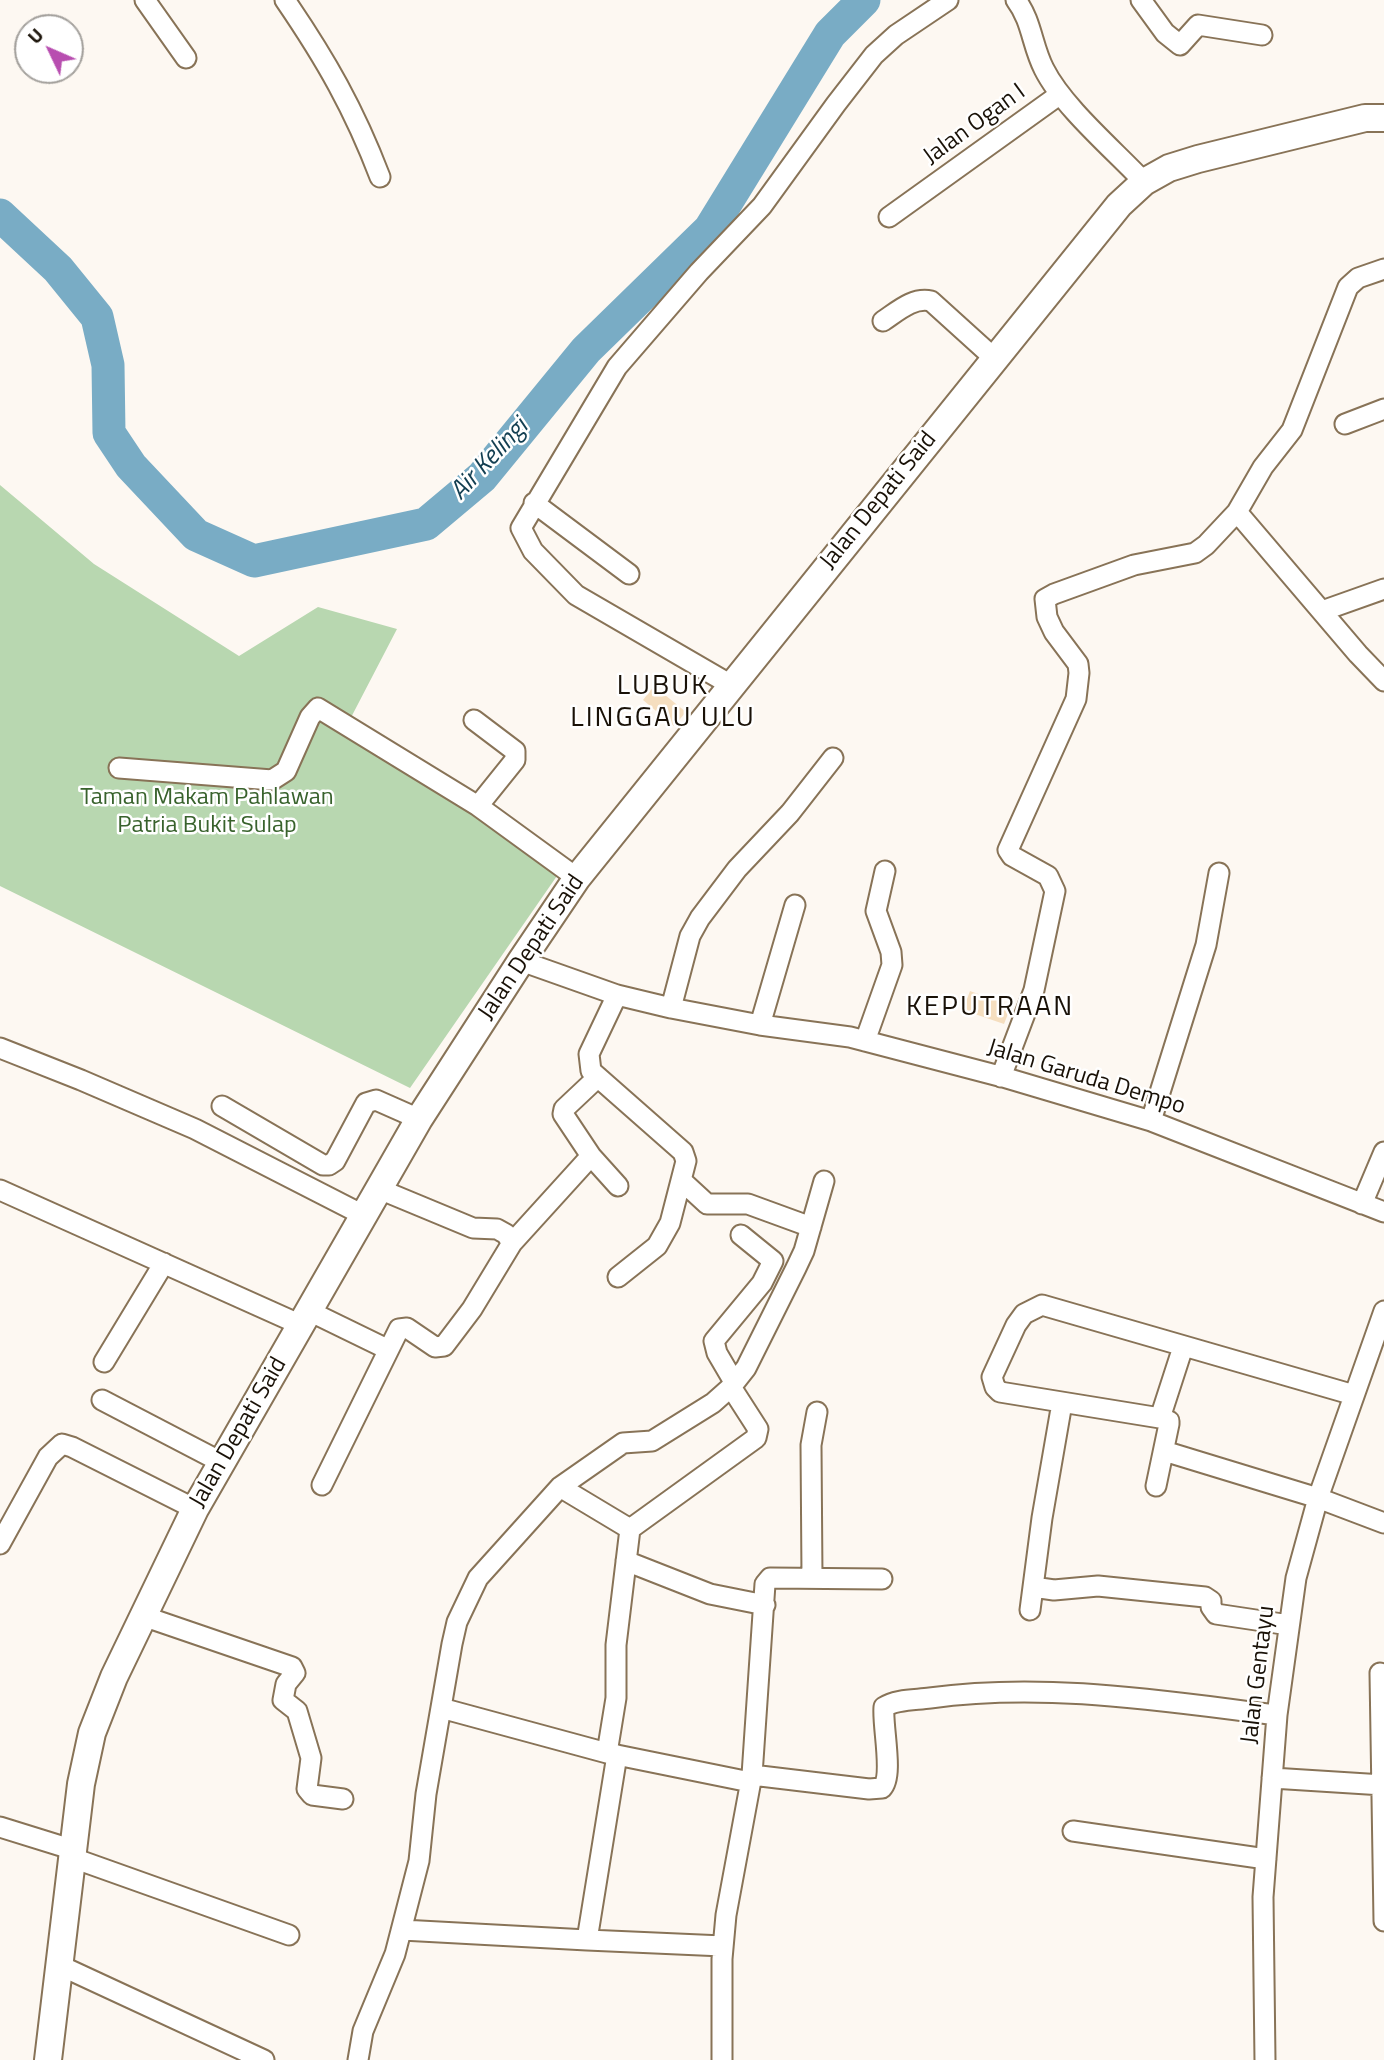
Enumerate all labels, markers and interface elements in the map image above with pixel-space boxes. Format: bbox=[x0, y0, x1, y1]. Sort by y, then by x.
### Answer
north arrow bbox=[14, 14, 84, 84]
text: U bbox=[20, 21, 50, 50]
street label: Jalan Ogan I bbox=[918, 78, 1032, 172]
water label: Air Kelingi bbox=[444, 413, 536, 507]
street label: Jalan Depati Said bbox=[815, 426, 943, 576]
district label: LUBUK LINGGAU ULU bbox=[572, 670, 754, 736]
park label: Taman Makam Pahlawan Patria Bukit Sulap bbox=[80, 784, 334, 840]
street label: Jalan Depati Said bbox=[473, 870, 591, 1026]
district label: KEPUTRAAN bbox=[907, 991, 1073, 1025]
street label: Jalan Garuda Dempo bbox=[984, 1034, 1188, 1122]
street label: Jalan Depati Said bbox=[184, 1353, 294, 1513]
street label: Jalan Gentayu bbox=[1236, 1604, 1282, 1746]

